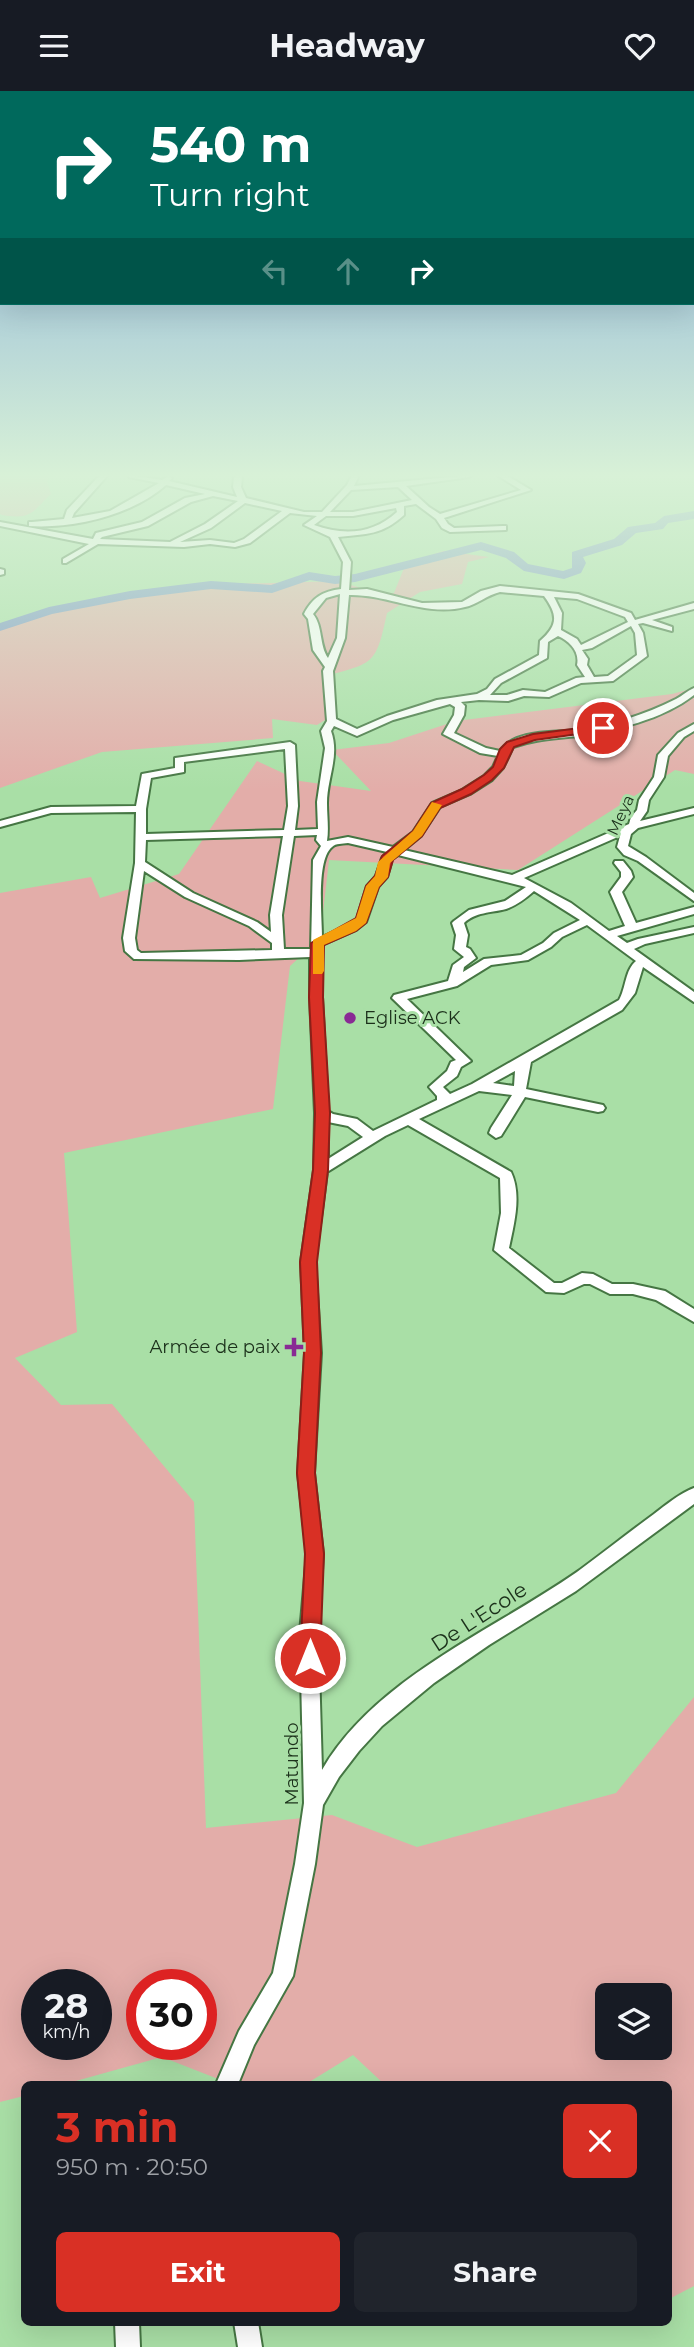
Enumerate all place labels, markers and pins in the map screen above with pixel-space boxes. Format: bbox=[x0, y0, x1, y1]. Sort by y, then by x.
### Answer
pin bbox=[573, 698, 633, 758]
place label: Eglise ACK bbox=[364, 1007, 461, 1029]
marker: Eglise ACK bbox=[342, 1010, 358, 1026]
place label: Armée de paix bbox=[149, 1336, 280, 1358]
marker: Armée de paix bbox=[286, 1339, 302, 1355]

